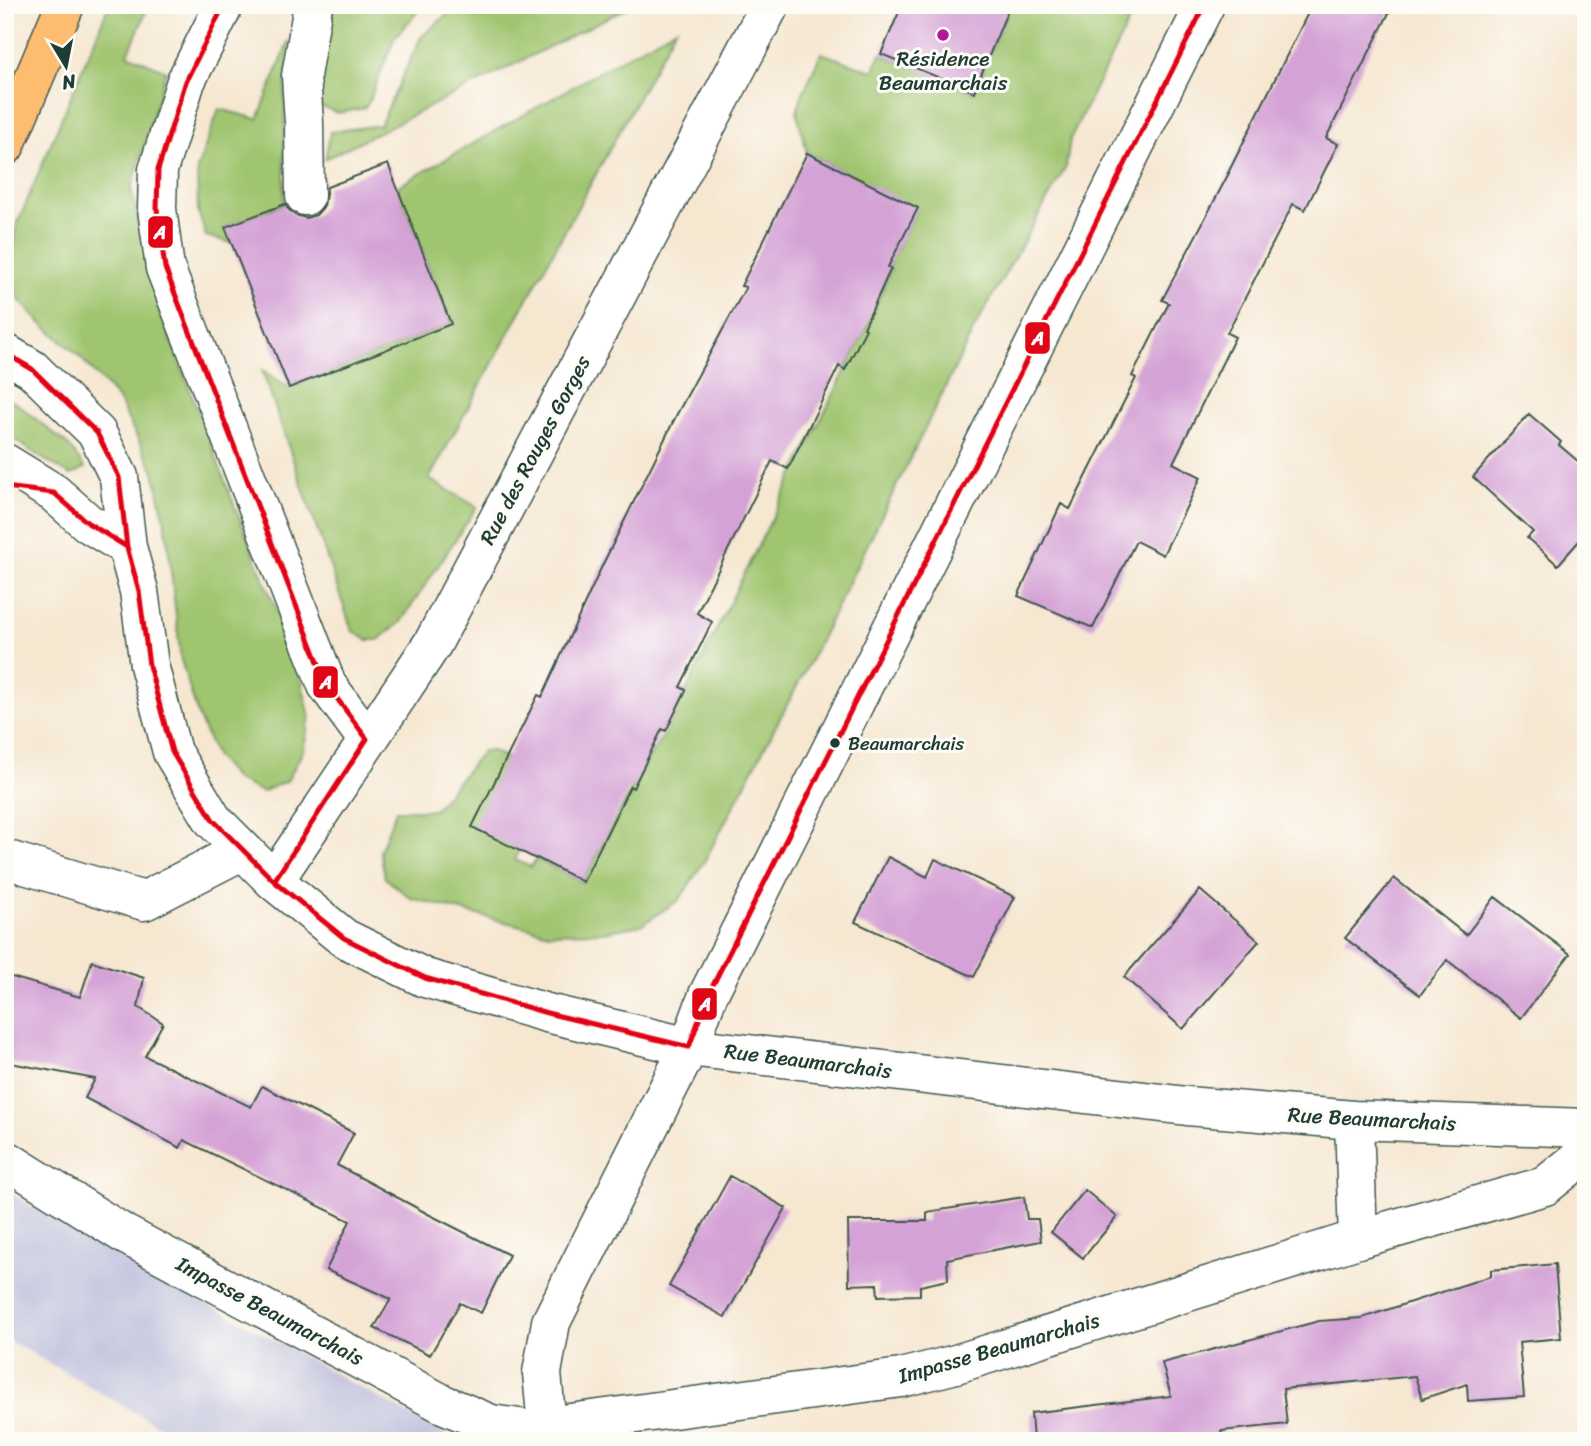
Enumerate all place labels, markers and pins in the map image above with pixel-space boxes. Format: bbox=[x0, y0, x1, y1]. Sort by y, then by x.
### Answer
marker: Résidence Beaumarchais bbox=[935, 27, 951, 43]
place label: Résidence Beaumarchais bbox=[879, 40, 1008, 102]
place label: Beaumarchais bbox=[848, 727, 965, 760]
marker: Beaumarchais bbox=[828, 736, 842, 750]

